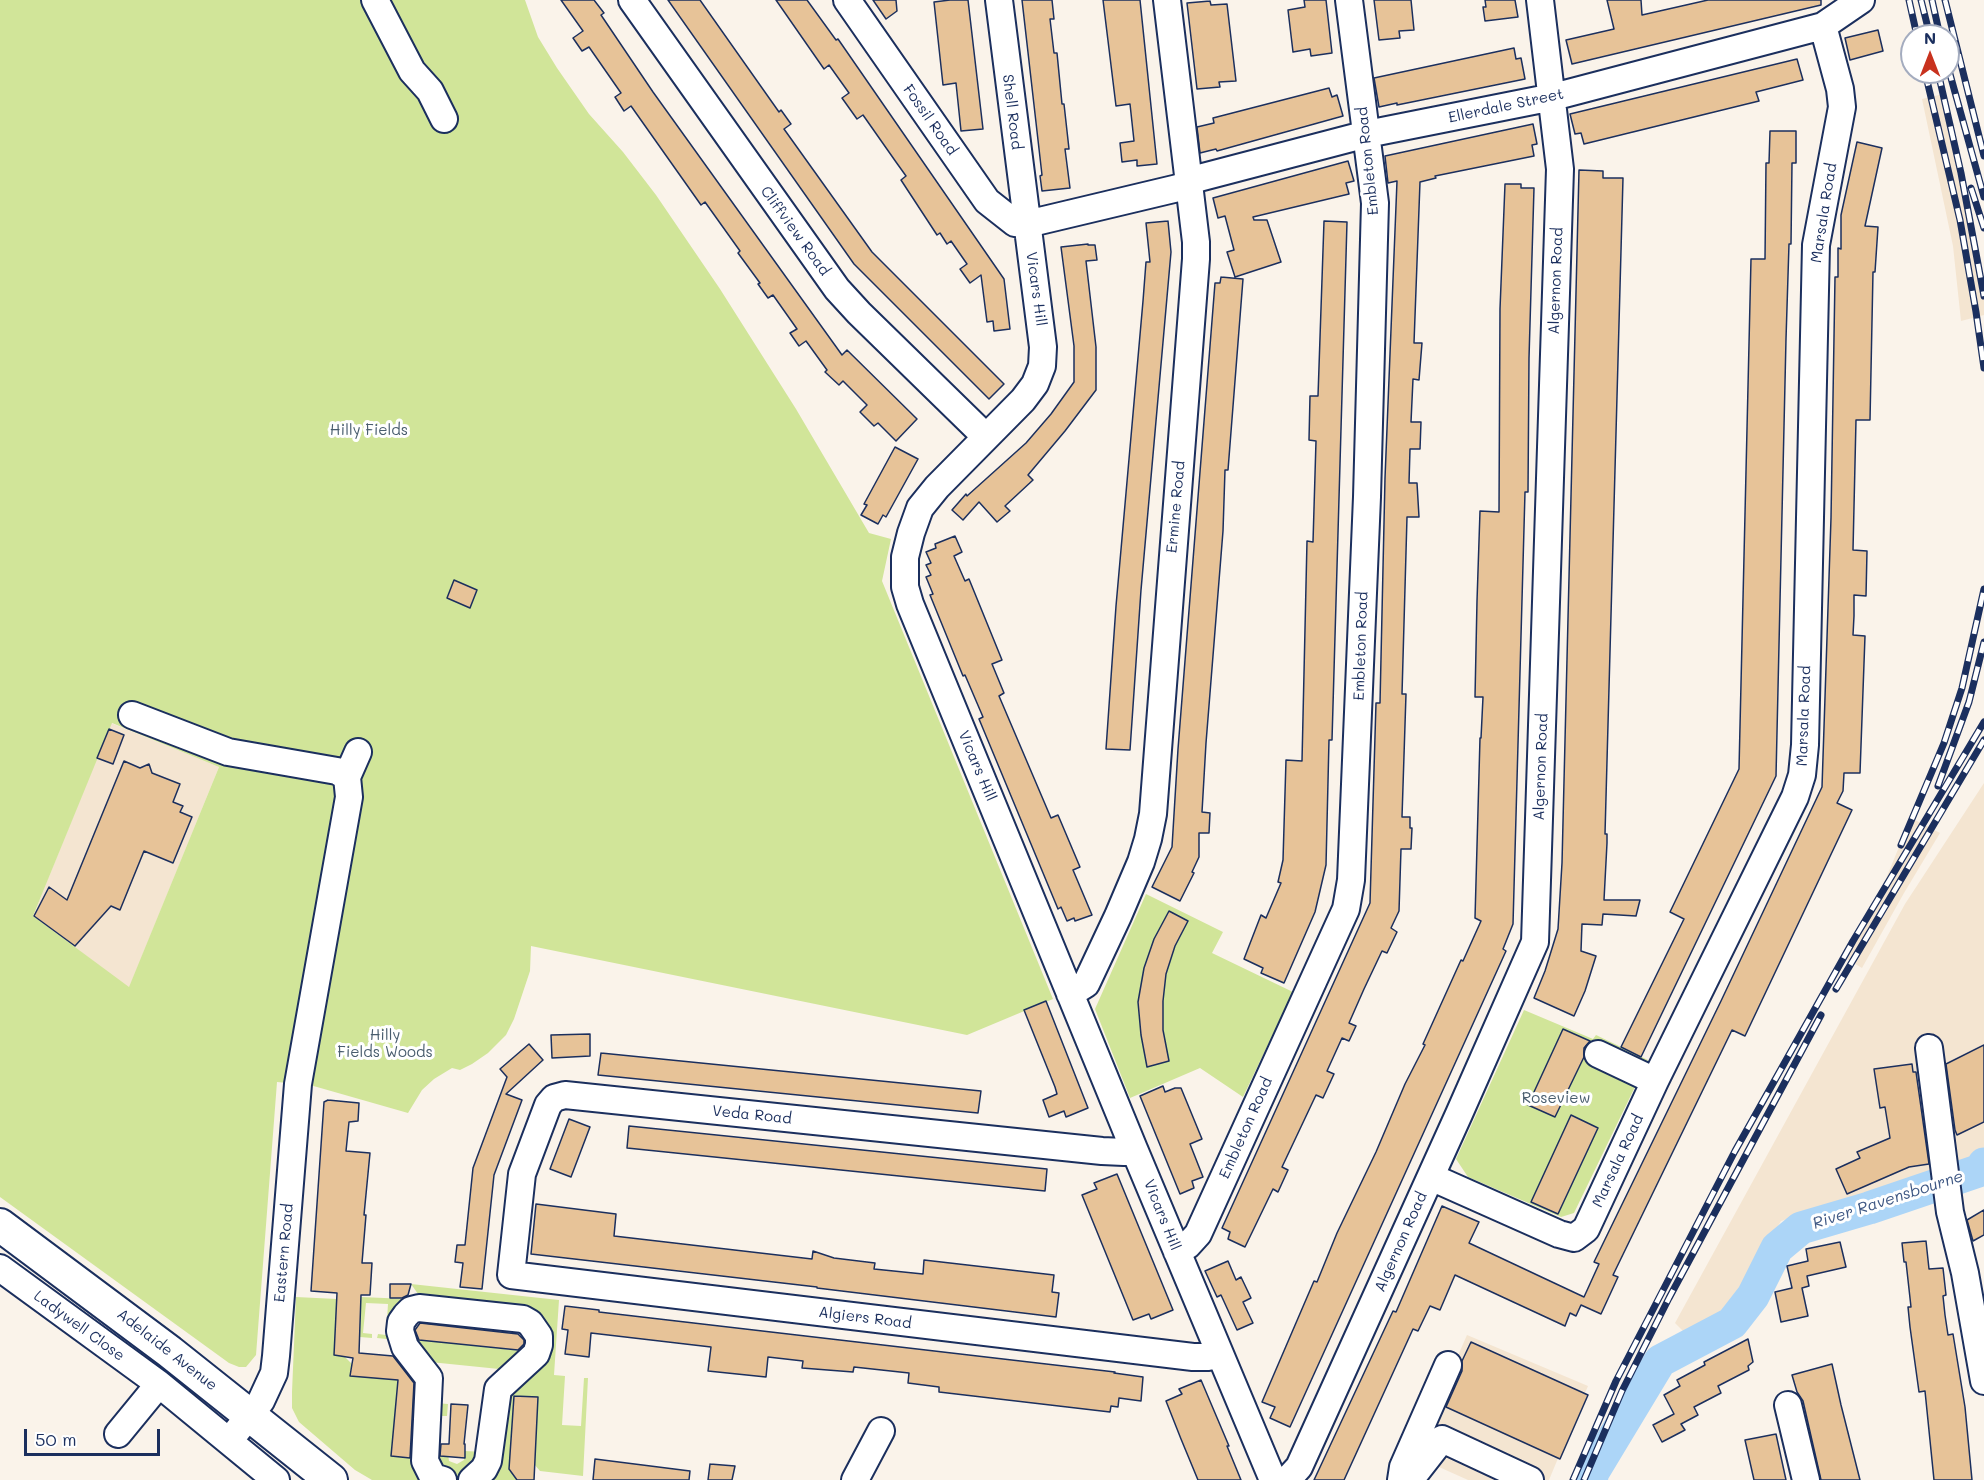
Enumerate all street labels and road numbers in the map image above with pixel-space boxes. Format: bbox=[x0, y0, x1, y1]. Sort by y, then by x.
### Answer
street label: Shell Road bbox=[998, 73, 1026, 151]
street label: Fossil Road bbox=[899, 81, 961, 159]
street label: Ellerdale Street bbox=[1447, 85, 1565, 127]
street label: Embleton Road bbox=[1353, 106, 1383, 216]
street label: Marsala Road bbox=[1807, 162, 1841, 264]
street label: Cliffview Road bbox=[756, 183, 834, 279]
street label: Algernon Road bbox=[1545, 227, 1567, 335]
street label: Vicars Hill bbox=[1022, 251, 1050, 327]
street label: Ermine Road bbox=[1163, 460, 1189, 554]
street label: Embleton Road bbox=[1350, 591, 1372, 701]
street label: Marsala Road bbox=[1793, 665, 1815, 767]
street label: Algernon Road bbox=[1530, 713, 1552, 821]
street label: Vicars Hill bbox=[954, 728, 1000, 804]
street label: Embleton Road bbox=[1216, 1074, 1276, 1182]
street label: Veda Road bbox=[711, 1102, 793, 1128]
street label: Marsala Road bbox=[1589, 1112, 1647, 1210]
street label: Vicars Hill bbox=[1140, 1177, 1184, 1253]
street label: Algernon Road bbox=[1371, 1189, 1431, 1295]
street label: Eastern Road bbox=[271, 1203, 297, 1303]
street label: Ladywell Close bbox=[30, 1287, 128, 1365]
street label: Algiers Road bbox=[817, 1303, 913, 1333]
street label: Adelaide Avenue bbox=[113, 1305, 221, 1395]

